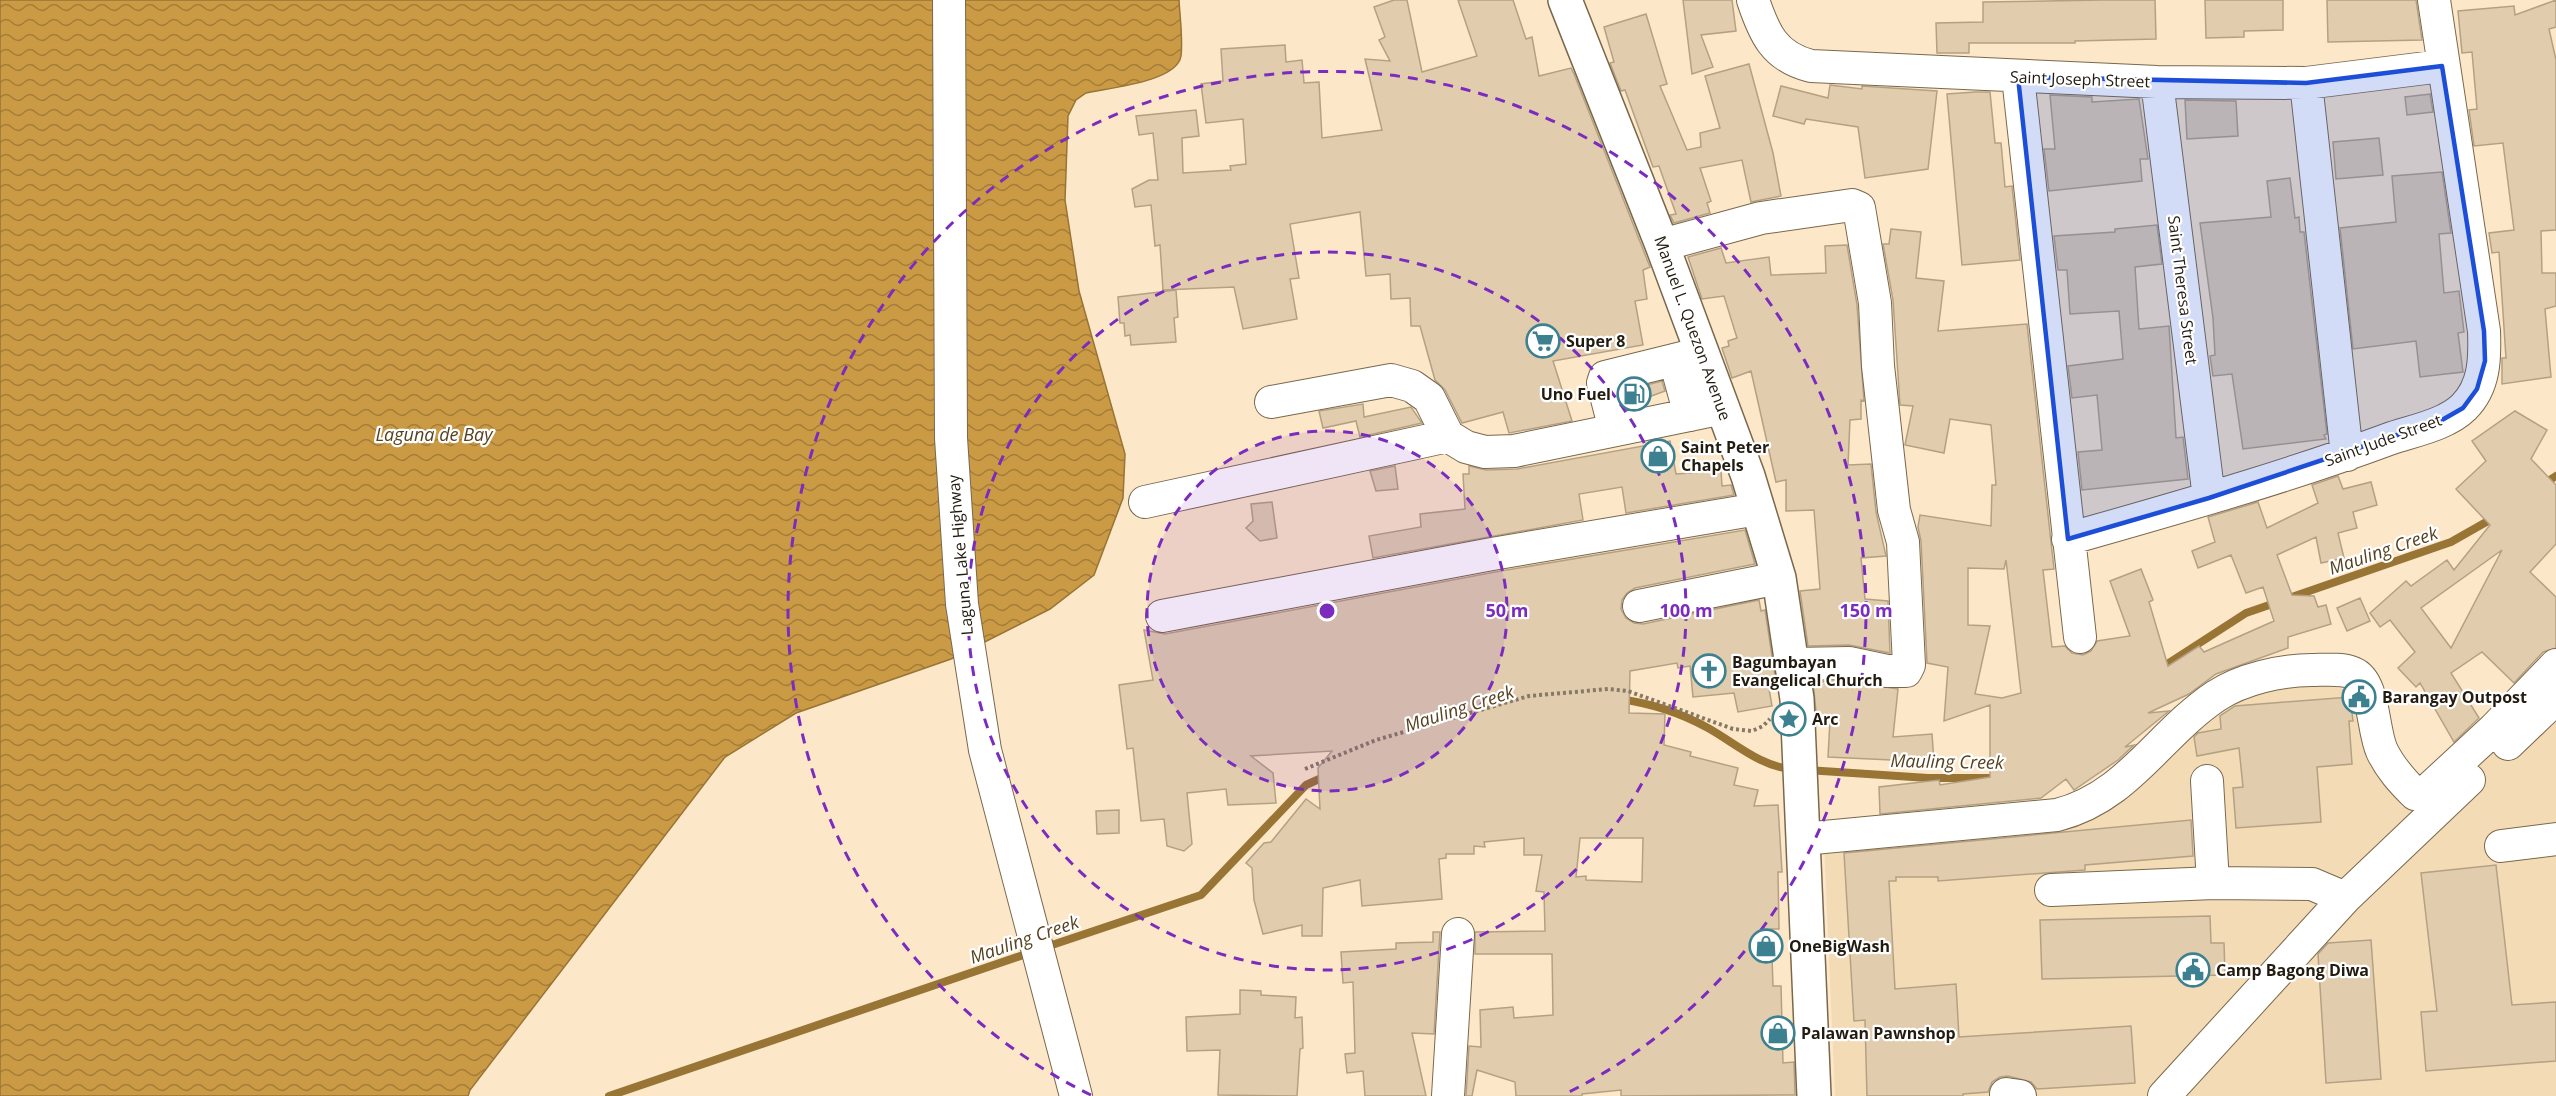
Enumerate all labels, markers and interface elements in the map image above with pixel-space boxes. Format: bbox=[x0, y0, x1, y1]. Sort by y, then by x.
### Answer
street label: Saint Joseph Street bbox=[2009, 66, 2151, 92]
street label: Saint Theresa Street bbox=[2163, 214, 2203, 366]
street label: Manuel L. Quezon Avenue bbox=[1649, 233, 1737, 423]
supermarket icon: Super 8 bbox=[1525, 323, 1561, 359]
place label: Super 8 bbox=[1566, 330, 1625, 352]
fuel station icon: Uno Fuel bbox=[1616, 376, 1652, 412]
place label: Uno Fuel bbox=[1541, 383, 1611, 405]
street label: Saint Jude Street bbox=[2321, 409, 2445, 471]
water label: Laguna de Bay bbox=[375, 422, 494, 446]
place label: Saint Peter Chapels bbox=[1681, 436, 1769, 476]
shop icon: Saint Peter Chapels bbox=[1640, 438, 1676, 474]
street label: Laguna Lake Highway bbox=[942, 473, 978, 636]
water label: Mauling Creek bbox=[2325, 520, 2442, 580]
text: 50 m bbox=[1486, 598, 1528, 622]
text: 100 m bbox=[1659, 598, 1713, 622]
text: 150 m bbox=[1839, 598, 1893, 622]
centre of rings bbox=[1317, 601, 1337, 621]
place label: Bagumbayan Evangelical Church bbox=[1732, 651, 1883, 691]
church icon: Bagumbayan Evangelical Church bbox=[1691, 653, 1727, 689]
water label: Mauling Creek bbox=[1401, 679, 1518, 737]
public building icon: Barangay Outpost bbox=[2341, 679, 2377, 715]
place label: Barangay Outpost bbox=[2382, 686, 2527, 708]
place icon: Arc bbox=[1771, 701, 1807, 737]
place label: Arc bbox=[1812, 708, 1839, 730]
water label: Mauling Creek bbox=[1890, 748, 2005, 774]
water label: Mauling Creek bbox=[966, 909, 1083, 969]
shop icon: OneBigWash bbox=[1748, 928, 1784, 964]
place label: OneBigWash bbox=[1789, 935, 1890, 957]
public building icon: Camp Bagong Diwa bbox=[2175, 952, 2211, 988]
place label: Camp Bagong Diwa bbox=[2216, 959, 2369, 981]
shop icon: Palawan Pawnshop bbox=[1760, 1015, 1796, 1051]
place label: Palawan Pawnshop bbox=[1801, 1022, 1956, 1044]

